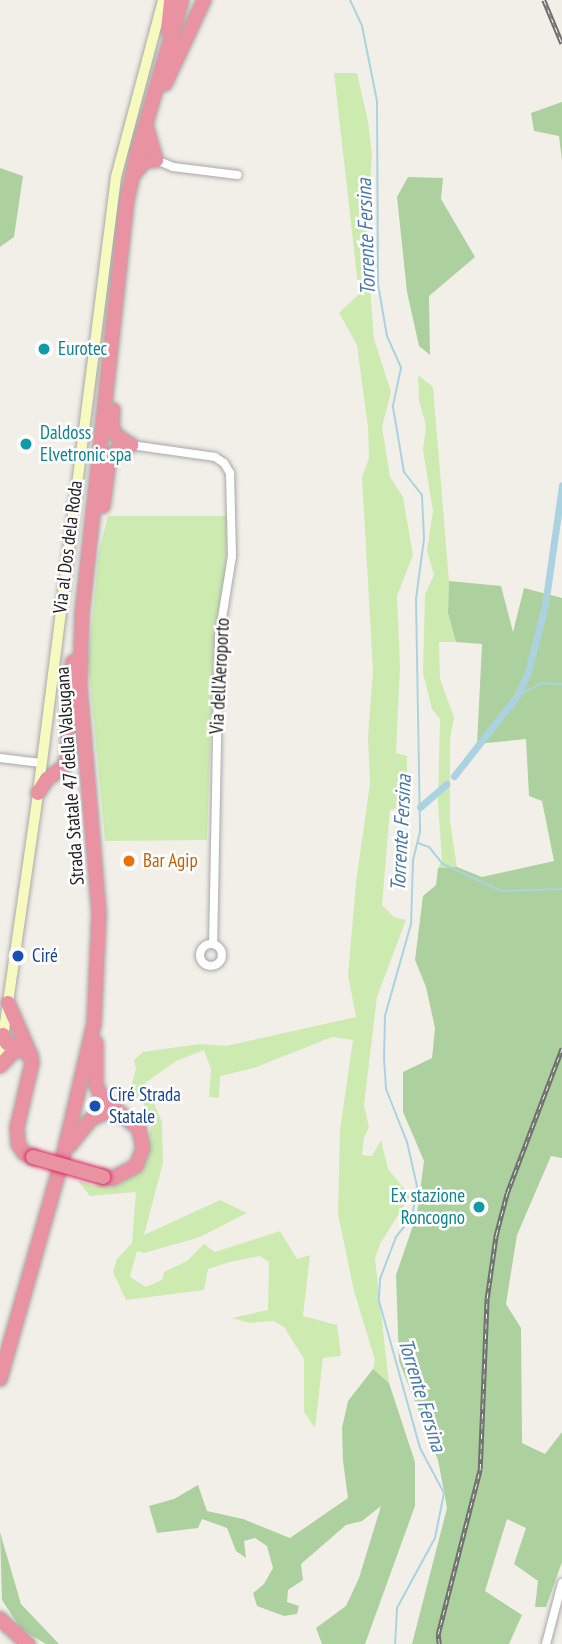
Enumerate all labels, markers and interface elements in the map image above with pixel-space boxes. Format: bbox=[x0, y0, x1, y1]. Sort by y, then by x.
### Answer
water label: Torrente Fersina bbox=[351, 178, 381, 296]
place label: Eurotec bbox=[58, 338, 107, 360]
marker: Eurotec bbox=[36, 341, 52, 357]
place label: Daldoss Elvetronic spa bbox=[40, 422, 132, 466]
marker: Daldoss Elvetronic spa bbox=[18, 436, 34, 452]
street label: Via al Dos dela Roda bbox=[49, 479, 87, 615]
street label: Via dell'Aeroporto bbox=[206, 617, 234, 735]
street label: Strada Statale 47 della Valsugana bbox=[51, 665, 89, 887]
water label: Torrente Fersina bbox=[385, 774, 417, 892]
place label: Bar Agip bbox=[143, 850, 198, 872]
marker: Bar Agip bbox=[121, 853, 137, 869]
place label: Ciré bbox=[32, 945, 58, 967]
marker: Ciré bbox=[10, 948, 26, 964]
place label: Ciré Strada Statale bbox=[109, 1084, 181, 1128]
marker: Ciré Strada Statale bbox=[87, 1098, 103, 1114]
place label: Ex stazione Roncogno bbox=[390, 1185, 465, 1229]
marker: Ex stazione Roncogno bbox=[471, 1199, 487, 1215]
water label: Torrente Fersina bbox=[393, 1335, 451, 1455]

